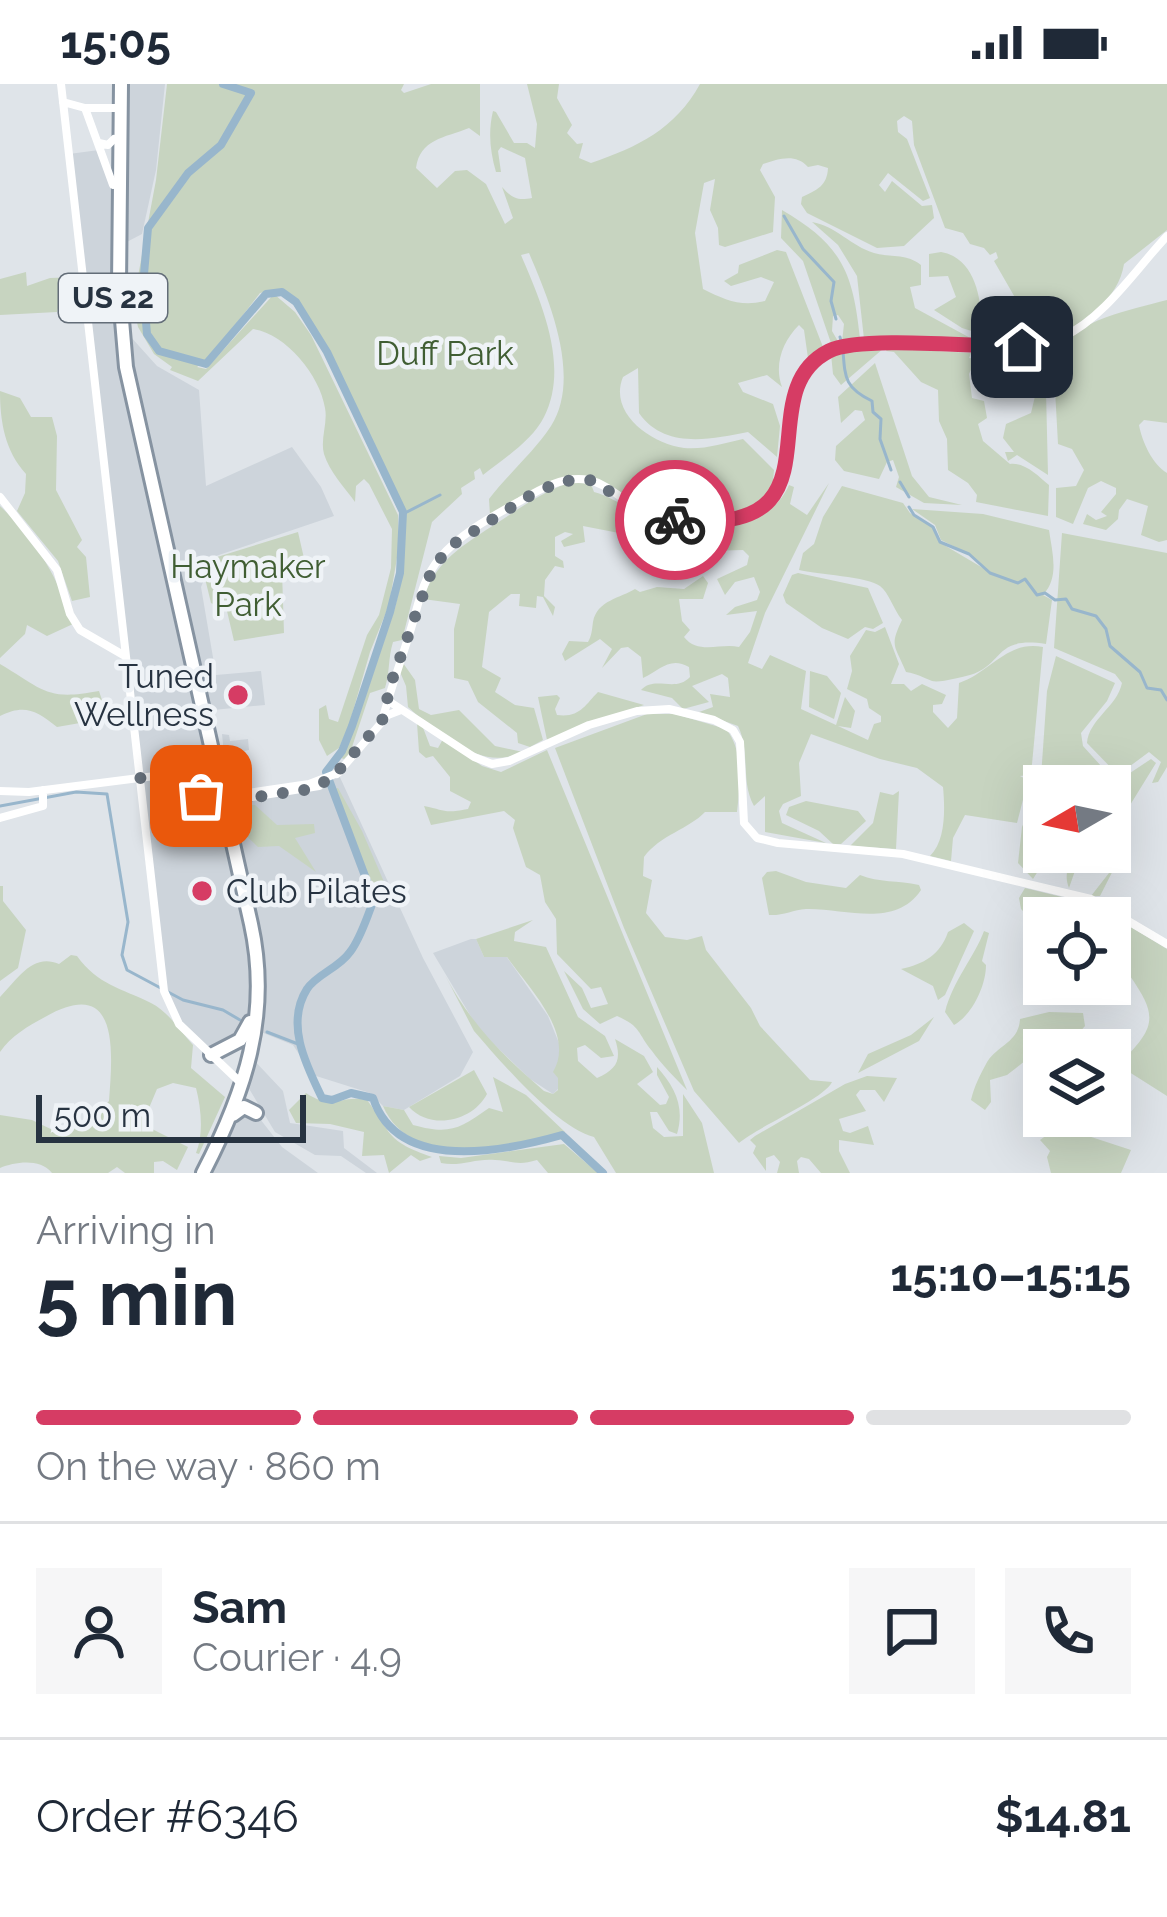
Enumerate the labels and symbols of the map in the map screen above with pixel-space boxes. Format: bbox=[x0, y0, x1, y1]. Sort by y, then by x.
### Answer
road number: US 22 bbox=[59, 274, 167, 322]
pin bbox=[971, 296, 1073, 398]
park label: Duff Park bbox=[376, 334, 514, 373]
courier bbox=[615, 460, 735, 580]
park label: Haymaker Park bbox=[170, 547, 326, 624]
place label: Tuned Wellness bbox=[74, 657, 214, 734]
marker: Tuned Wellness bbox=[225, 682, 251, 708]
pin bbox=[150, 745, 252, 847]
north arrow bbox=[1023, 765, 1131, 873]
place label: Club Pilates bbox=[226, 872, 407, 911]
marker: Club Pilates bbox=[189, 878, 215, 904]
scale bar bbox=[36, 1089, 306, 1142]

